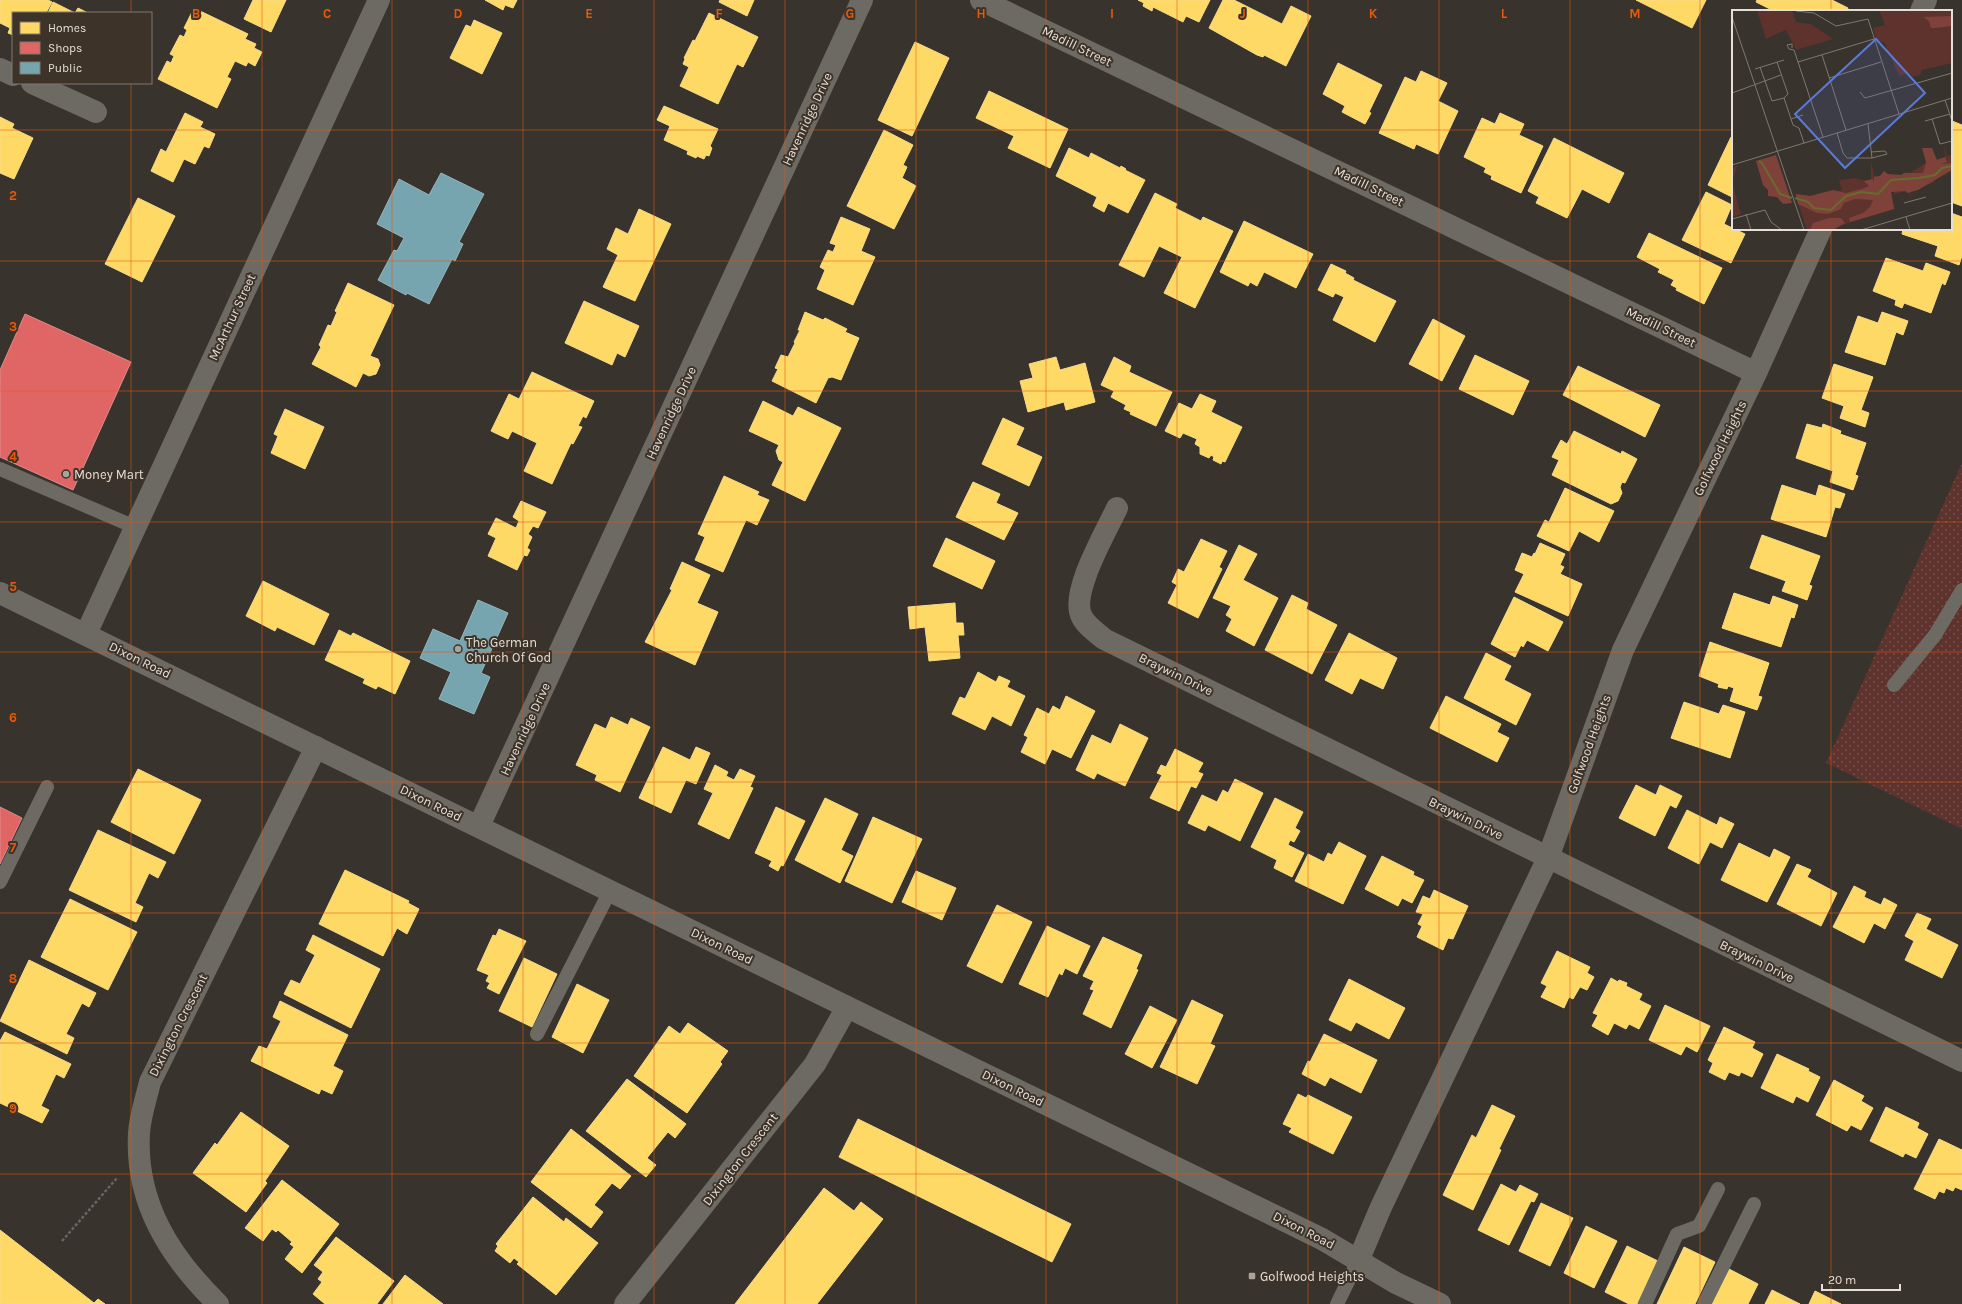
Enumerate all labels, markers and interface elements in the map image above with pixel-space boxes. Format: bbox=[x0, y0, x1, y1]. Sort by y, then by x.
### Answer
text: B bbox=[192, 6, 200, 21]
text: C bbox=[323, 6, 331, 21]
text: D bbox=[454, 6, 463, 21]
text: E bbox=[585, 6, 593, 21]
text: F bbox=[715, 6, 723, 21]
text: G bbox=[846, 6, 854, 21]
text: H bbox=[976, 6, 986, 21]
text: I bbox=[1110, 6, 1114, 21]
text: J bbox=[1240, 6, 1246, 21]
text: K bbox=[1369, 6, 1378, 21]
text: L bbox=[1501, 6, 1508, 21]
text: M bbox=[1629, 6, 1641, 21]
inset map bbox=[1732, 10, 1952, 230]
legend bbox=[12, 12, 152, 84]
text: Homes bbox=[48, 21, 86, 35]
street label: Madill Street bbox=[1040, 23, 1114, 69]
text: Shops bbox=[48, 41, 82, 55]
text: Public bbox=[48, 61, 82, 75]
street label: Havenridge Drive bbox=[779, 70, 835, 168]
street label: Madill Street bbox=[1332, 163, 1406, 209]
text: 2 bbox=[9, 188, 17, 203]
street label: McArthur Street bbox=[205, 271, 259, 363]
street label: Madill Street bbox=[1624, 304, 1698, 350]
text: 3 bbox=[9, 319, 17, 334]
street label: Havenridge Drive bbox=[643, 364, 699, 462]
street label: Golfwood Heights bbox=[1690, 398, 1750, 498]
text: 4 bbox=[9, 449, 17, 464]
place label: Money Mart bbox=[74, 467, 144, 482]
marker: Money Mart bbox=[61, 469, 71, 479]
text: 5 bbox=[9, 579, 17, 594]
place label: The German Church Of God bbox=[466, 635, 551, 665]
street label: Dixon Road bbox=[107, 639, 173, 681]
marker: The German Church Of God bbox=[453, 644, 463, 654]
street label: Braywin Drive bbox=[1137, 650, 1216, 699]
street label: Havenridge Drive bbox=[497, 680, 553, 778]
street label: Golfwood Heights bbox=[1564, 692, 1614, 795]
text: 6 bbox=[9, 710, 17, 725]
street label: Dixon Road bbox=[398, 782, 464, 824]
street label: Braywin Drive bbox=[1427, 794, 1506, 843]
text: 7 bbox=[10, 840, 17, 855]
street label: Dixon Road bbox=[689, 925, 755, 967]
street label: Braywin Drive bbox=[1718, 937, 1797, 986]
text: 8 bbox=[9, 971, 17, 986]
street label: Dixington Crescent bbox=[146, 971, 210, 1079]
street label: Dixon Road bbox=[980, 1067, 1046, 1109]
text: 9 bbox=[9, 1101, 17, 1116]
street label: Dixington Crescent bbox=[699, 1110, 781, 1208]
street label: Dixon Road bbox=[1271, 1208, 1337, 1252]
scale bar bbox=[1822, 1266, 1900, 1292]
place label: Golfwood Heights bbox=[1260, 1269, 1364, 1284]
marker: Golfwood Heights bbox=[1247, 1271, 1257, 1281]
text: 20 m bbox=[1828, 1273, 1856, 1287]

